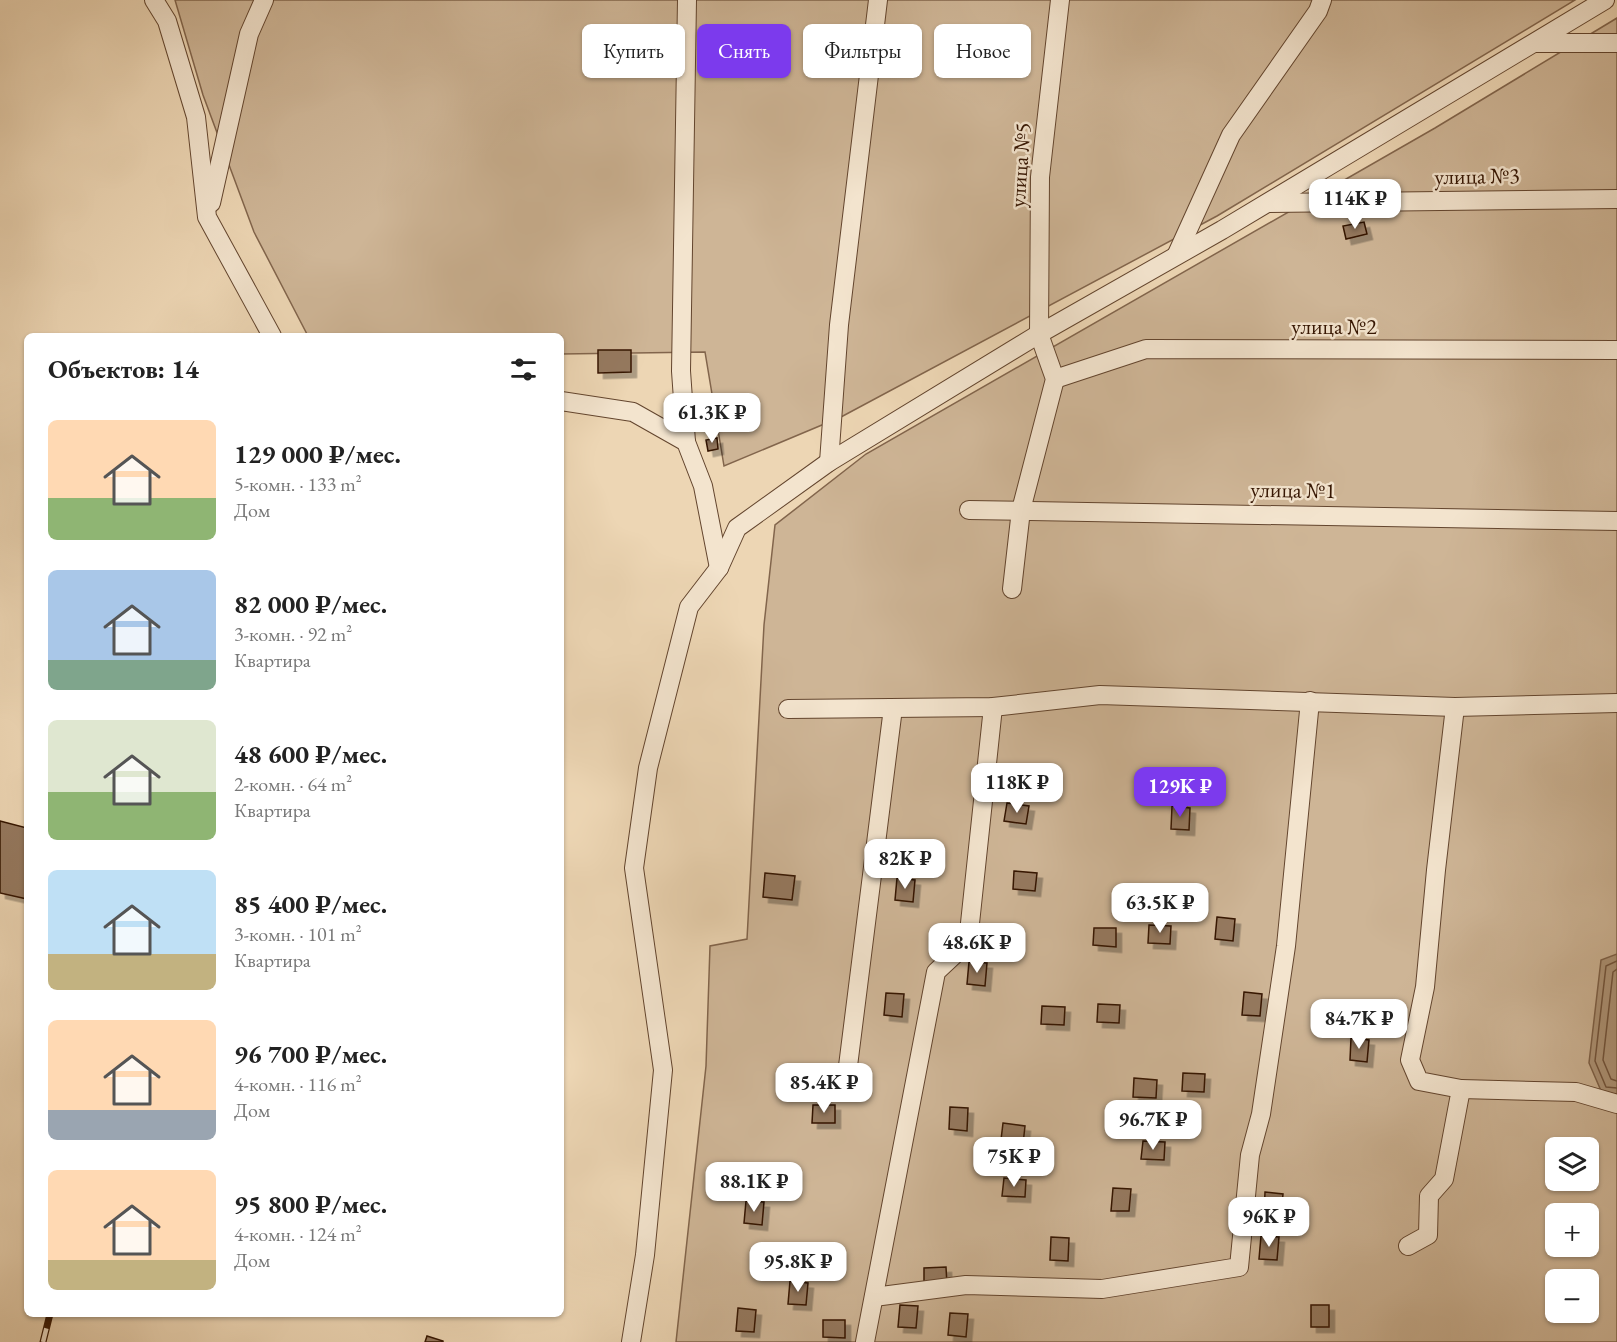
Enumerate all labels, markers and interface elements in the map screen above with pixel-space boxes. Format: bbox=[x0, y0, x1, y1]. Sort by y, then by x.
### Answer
chip: Купить bbox=[582, 24, 685, 78]
chip: Снять bbox=[697, 24, 791, 78]
chip: Фильтры bbox=[803, 24, 922, 78]
chip: Новое bbox=[934, 24, 1031, 78]
street label: улица №5 bbox=[1003, 121, 1037, 209]
street label: улица №3 bbox=[1434, 161, 1520, 191]
pin: 114K ₽ bbox=[1306, 179, 1404, 230]
text: 114K ₽ bbox=[1323, 185, 1387, 211]
street label: улица №2 bbox=[1291, 312, 1377, 341]
text: Объектов: 14 bbox=[48, 352, 199, 386]
icon: filters bbox=[507, 353, 540, 386]
pin: 61.3K ₽ bbox=[657, 393, 767, 444]
text: 61.3K ₽ bbox=[678, 399, 746, 425]
text: 129 000 ₽/мес. bbox=[234, 437, 401, 471]
icon: home bbox=[96, 444, 168, 516]
text: 5-комн. · 133 m² bbox=[234, 471, 362, 497]
street label: улица №1 bbox=[1250, 475, 1336, 505]
text: Дом bbox=[234, 497, 270, 523]
text: 82 000 ₽/мес. bbox=[234, 587, 387, 621]
icon: home bbox=[96, 594, 168, 666]
text: 3-комн. · 92 m² bbox=[234, 621, 352, 647]
text: Квартира bbox=[234, 647, 311, 673]
text: 48 600 ₽/мес. bbox=[234, 737, 387, 771]
icon: home bbox=[96, 744, 168, 816]
pin: 118K ₽ bbox=[968, 763, 1066, 814]
pin: 129K ₽ bbox=[1131, 767, 1229, 818]
text: 118K ₽ bbox=[985, 769, 1049, 795]
text: 2-комн. · 64 m² bbox=[234, 771, 352, 797]
text: 129K ₽ bbox=[1148, 773, 1212, 799]
text: Квартира bbox=[234, 797, 311, 823]
pin: 82K ₽ bbox=[863, 839, 947, 890]
text: 82K ₽ bbox=[878, 845, 932, 871]
pin: 63.5K ₽ bbox=[1105, 883, 1215, 934]
text: 85 400 ₽/мес. bbox=[234, 887, 387, 921]
text: 63.5K ₽ bbox=[1126, 889, 1194, 915]
icon: home bbox=[96, 894, 168, 966]
text: 3-комн. · 101 m² bbox=[234, 921, 362, 947]
pin: 48.6K ₽ bbox=[922, 923, 1032, 974]
text: 48.6K ₽ bbox=[943, 929, 1011, 955]
text: Квартира bbox=[234, 947, 311, 973]
pin: 84.7K ₽ bbox=[1304, 999, 1414, 1050]
text: 84.7K ₽ bbox=[1325, 1005, 1393, 1031]
text: 96 700 ₽/мес. bbox=[234, 1037, 387, 1071]
icon: home bbox=[96, 1044, 168, 1116]
pin: 85.4K ₽ bbox=[769, 1063, 879, 1114]
text: 85.4K ₽ bbox=[790, 1069, 858, 1095]
text: 4-комн. · 116 m² bbox=[234, 1071, 362, 1097]
text: Дом bbox=[234, 1097, 270, 1123]
pin: 96.7K ₽ bbox=[1098, 1100, 1208, 1151]
text: 96.7K ₽ bbox=[1119, 1106, 1187, 1132]
pin: 75K ₽ bbox=[972, 1137, 1056, 1188]
map controls bbox=[1545, 1137, 1599, 1323]
button: layers bbox=[1545, 1137, 1599, 1191]
text: 75K ₽ bbox=[987, 1143, 1041, 1169]
pin: 88.1K ₽ bbox=[699, 1162, 809, 1213]
text: 88.1K ₽ bbox=[720, 1168, 788, 1194]
text: 95 800 ₽/мес. bbox=[234, 1187, 387, 1221]
icon: home bbox=[96, 1194, 168, 1266]
pin: 96K ₽ bbox=[1227, 1197, 1311, 1248]
text: 96K ₽ bbox=[1242, 1203, 1296, 1229]
button: + bbox=[1545, 1203, 1599, 1257]
text: 4-комн. · 124 m² bbox=[234, 1221, 362, 1247]
pin: 95.8K ₽ bbox=[743, 1242, 853, 1293]
text: Дом bbox=[234, 1247, 270, 1273]
text: 95.8K ₽ bbox=[764, 1248, 832, 1274]
button: − bbox=[1545, 1269, 1599, 1323]

